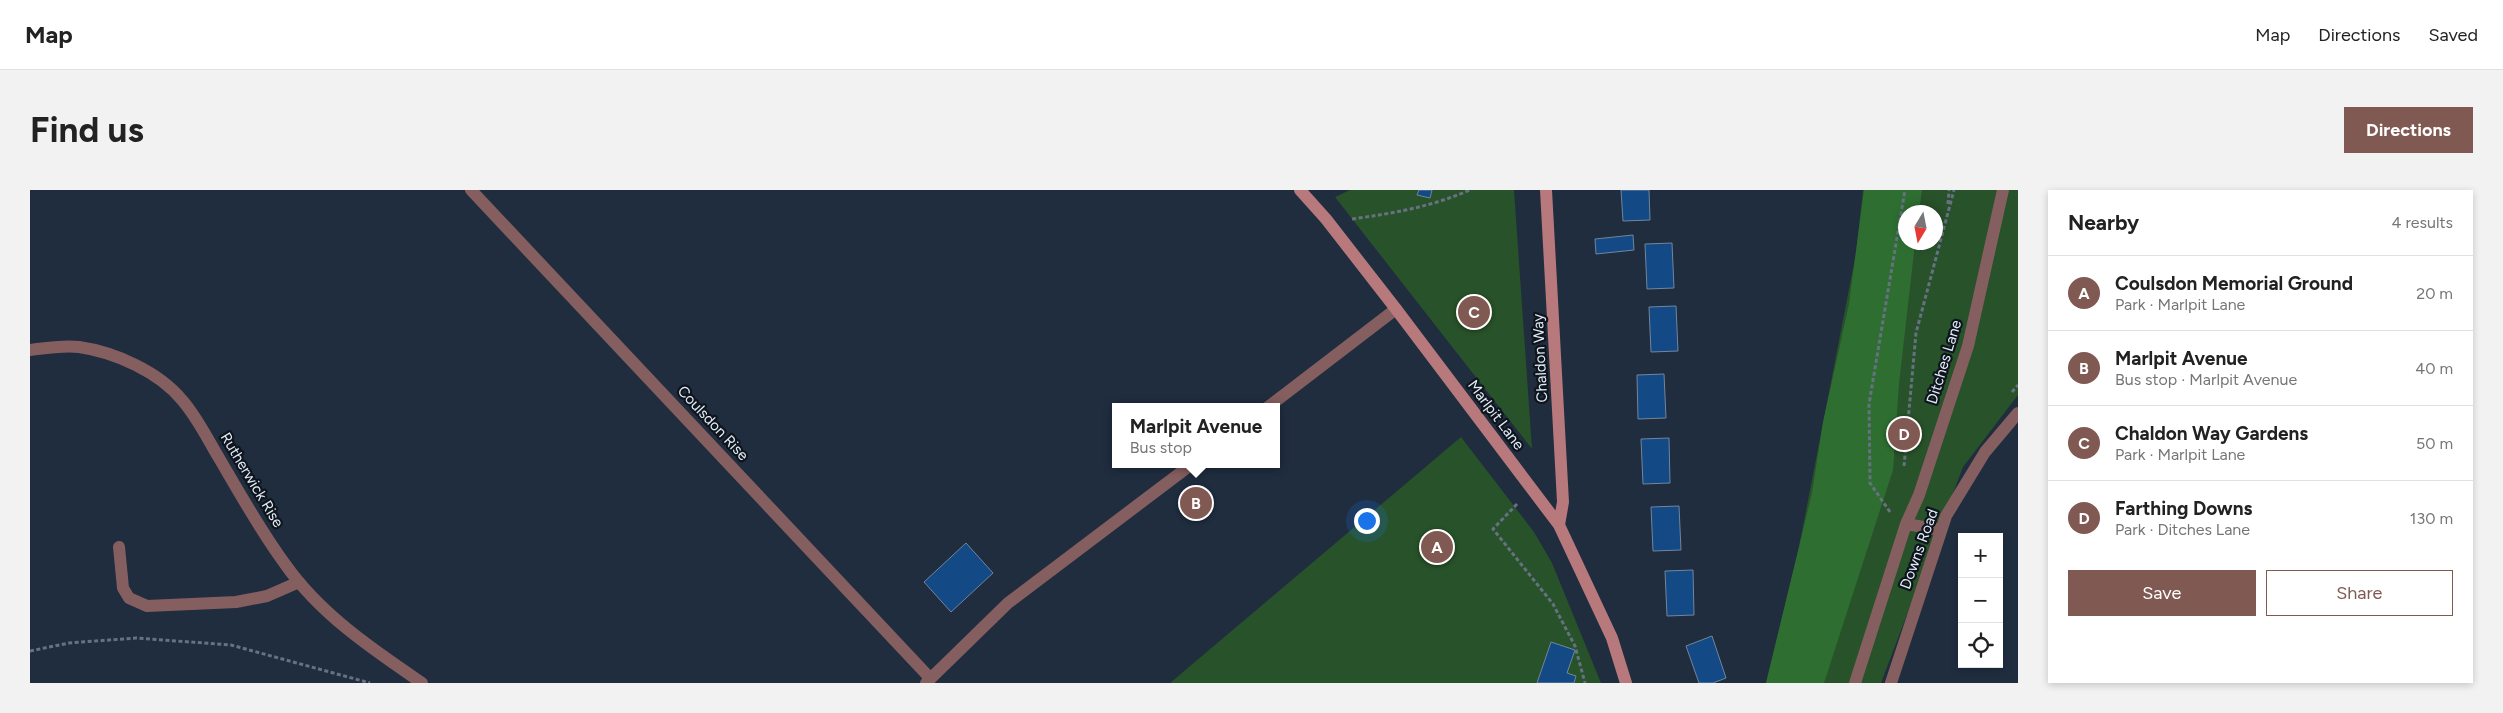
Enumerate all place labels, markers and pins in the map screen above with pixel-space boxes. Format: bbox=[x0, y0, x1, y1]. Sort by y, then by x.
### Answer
pin: C bbox=[1458, 293, 1490, 331]
pin: D bbox=[1888, 415, 1920, 453]
pin: B bbox=[1180, 484, 1212, 522]
pin: A bbox=[1421, 528, 1453, 566]

